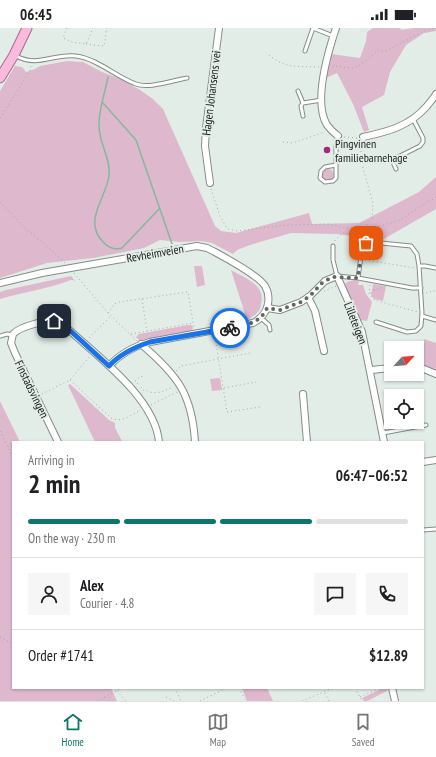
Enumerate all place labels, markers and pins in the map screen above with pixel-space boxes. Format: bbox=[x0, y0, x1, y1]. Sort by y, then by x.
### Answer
place label: Pingvinen familiebarnehage bbox=[335, 136, 407, 165]
marker: Pingvinen familiebarnehage bbox=[322, 145, 332, 155]
pin bbox=[349, 226, 383, 260]
pin bbox=[37, 304, 71, 338]

